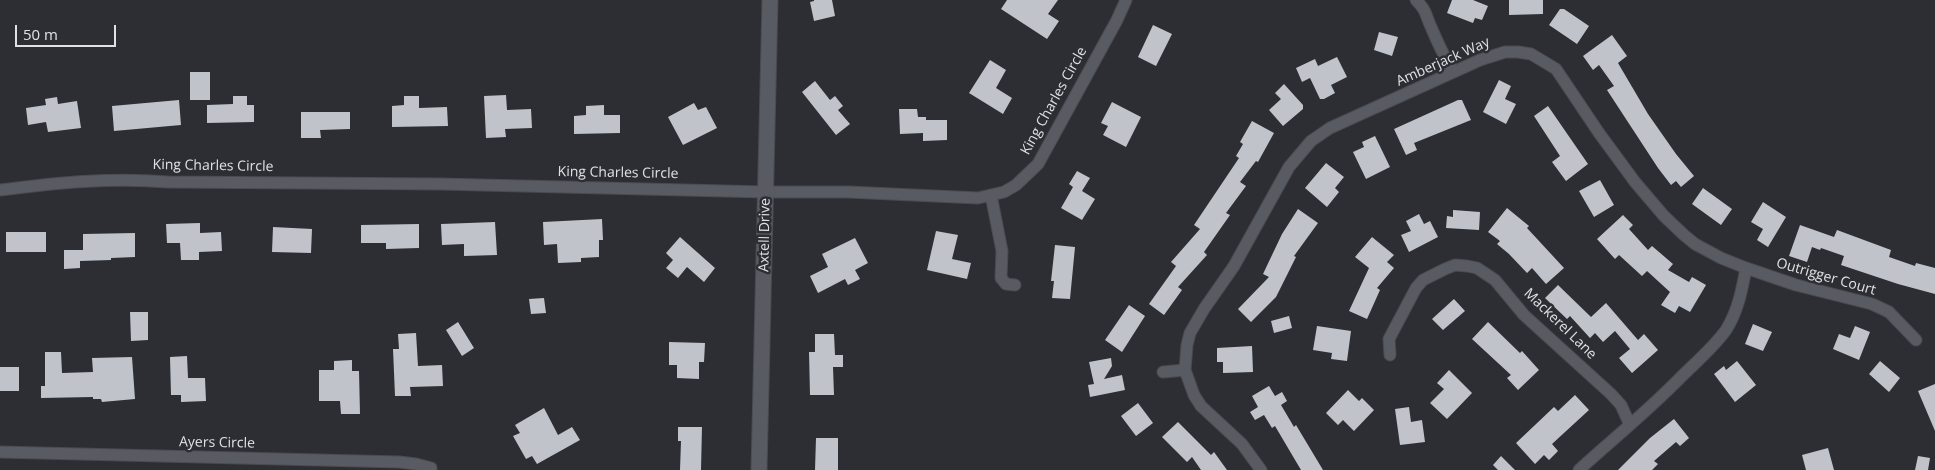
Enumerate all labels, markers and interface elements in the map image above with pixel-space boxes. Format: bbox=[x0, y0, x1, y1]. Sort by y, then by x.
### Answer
scale bar bbox=[18, 15, 119, 47]
text: 50 m bbox=[23, 24, 58, 44]
street label: Amberjack Way bbox=[1394, 34, 1492, 90]
street label: King Charles Circle bbox=[1017, 44, 1091, 158]
street label: King Charles Circle bbox=[153, 157, 273, 175]
street label: King Charles Circle bbox=[558, 164, 678, 182]
street label: Axtell Drive bbox=[756, 198, 774, 272]
street label: Outrigger Court bbox=[1774, 255, 1878, 299]
street label: Mackerel Lane bbox=[1520, 285, 1600, 363]
street label: Ayers Circle bbox=[179, 434, 255, 452]

